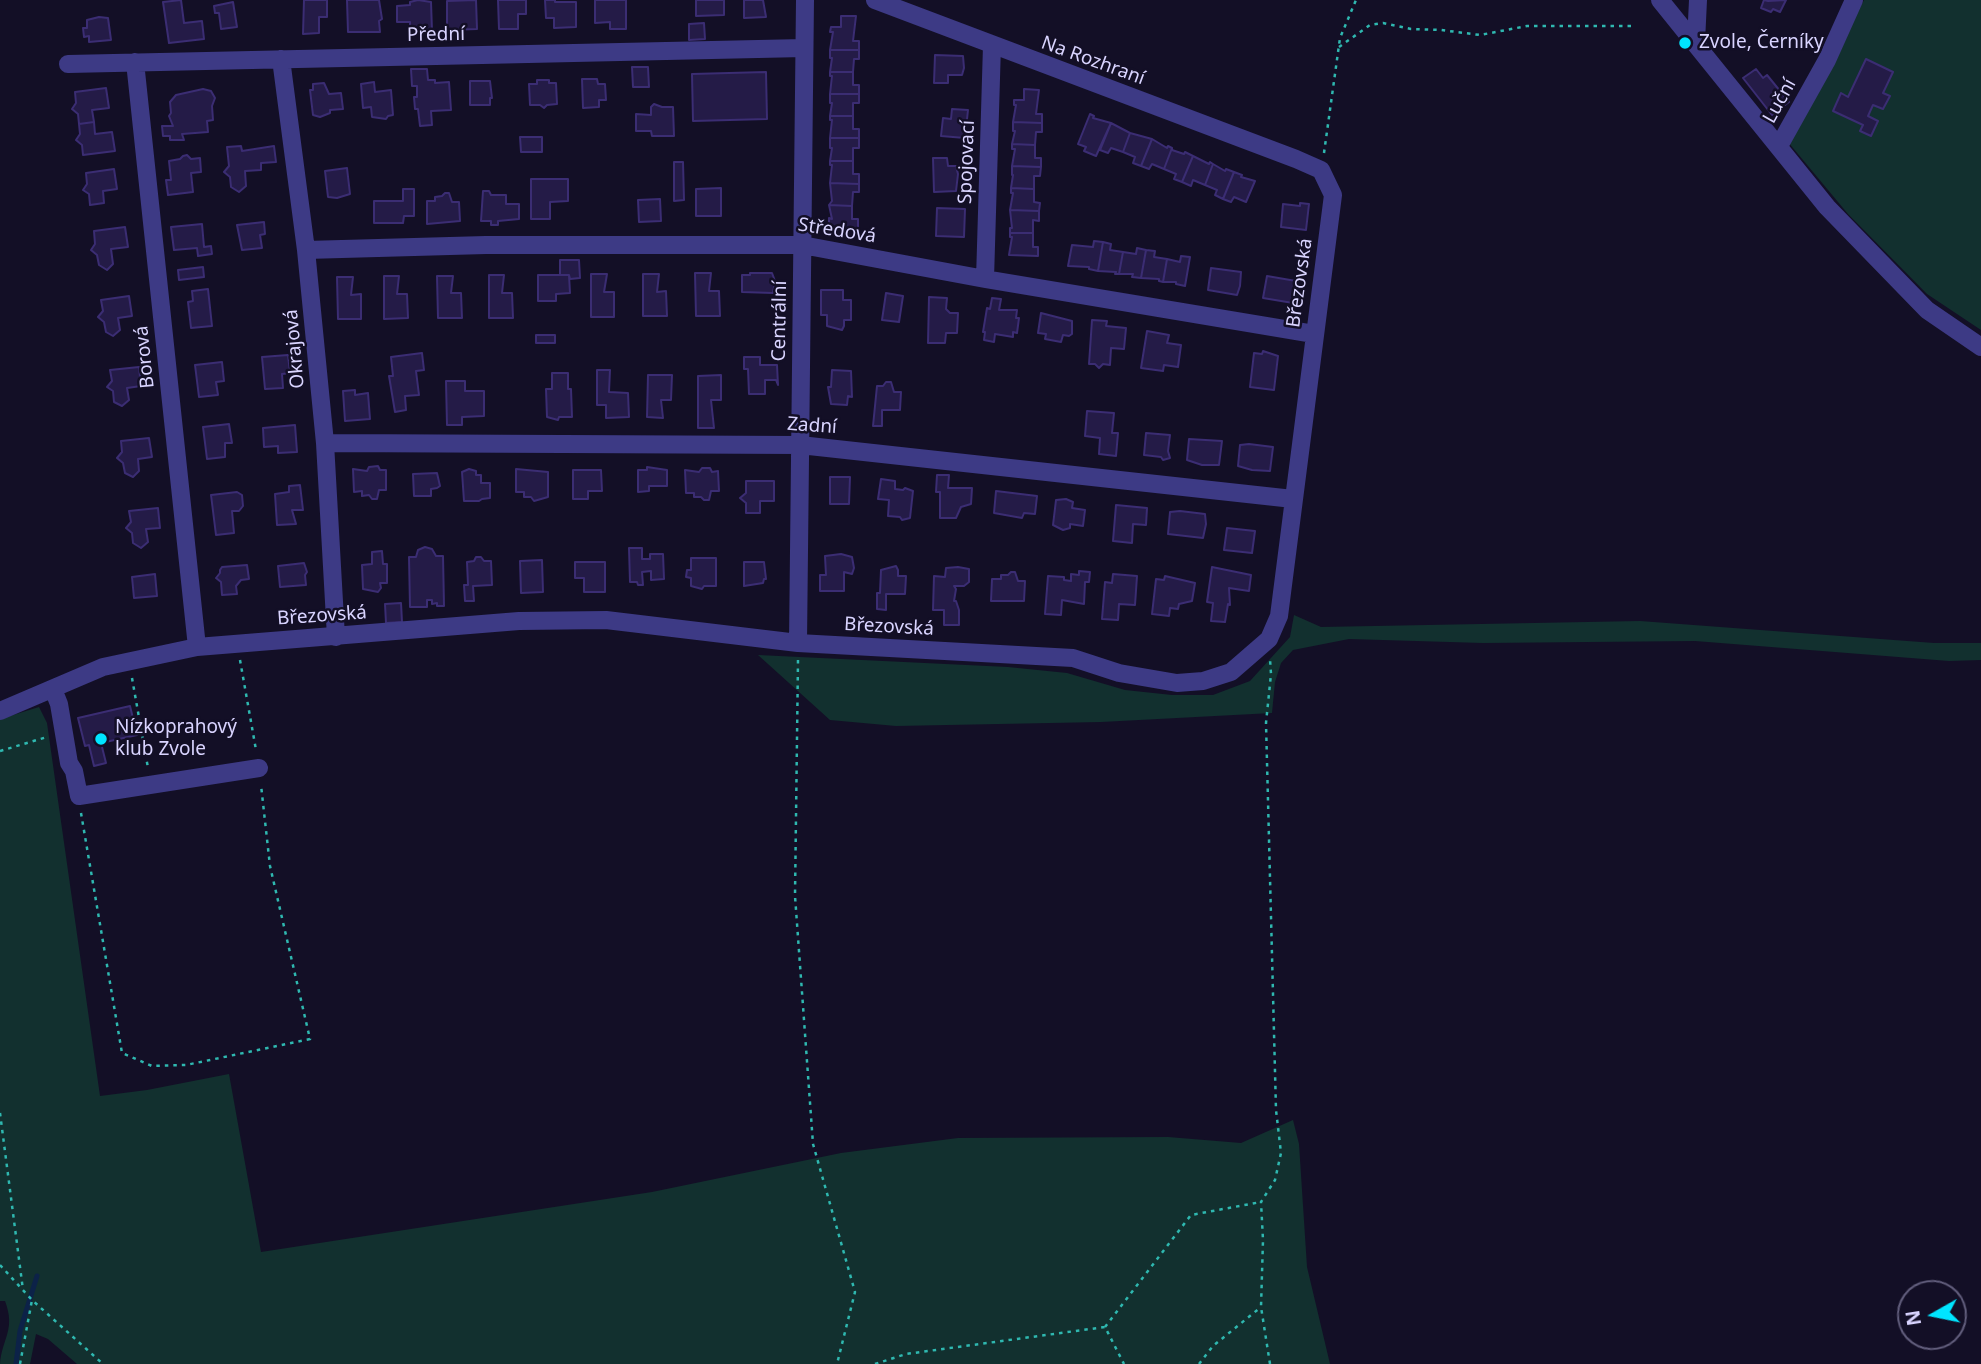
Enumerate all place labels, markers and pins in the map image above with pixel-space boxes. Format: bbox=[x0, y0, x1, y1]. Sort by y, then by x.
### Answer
place label: Zvole, Černíky bbox=[1699, 32, 1824, 54]
marker: Zvole, Černíky bbox=[1677, 35, 1693, 51]
place label: Nízkoprahový klub Zvole bbox=[115, 717, 237, 761]
marker: Nízkoprahový klub Zvole bbox=[93, 731, 109, 747]

